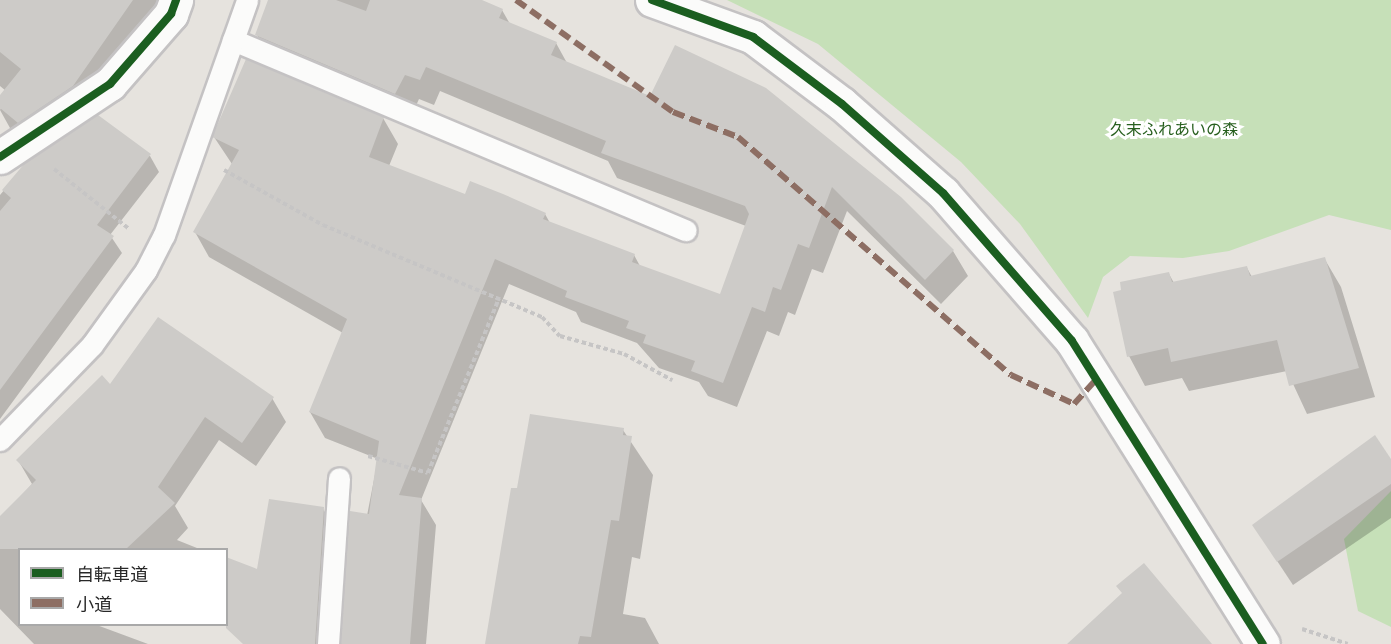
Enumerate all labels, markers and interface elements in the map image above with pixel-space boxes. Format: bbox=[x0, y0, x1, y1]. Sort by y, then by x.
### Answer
park label: 久末ふれあいの森 bbox=[1110, 119, 1238, 139]
legend bbox=[18, 548, 228, 626]
text: 自転車道 bbox=[76, 563, 148, 585]
text: 小道 bbox=[76, 593, 112, 615]

